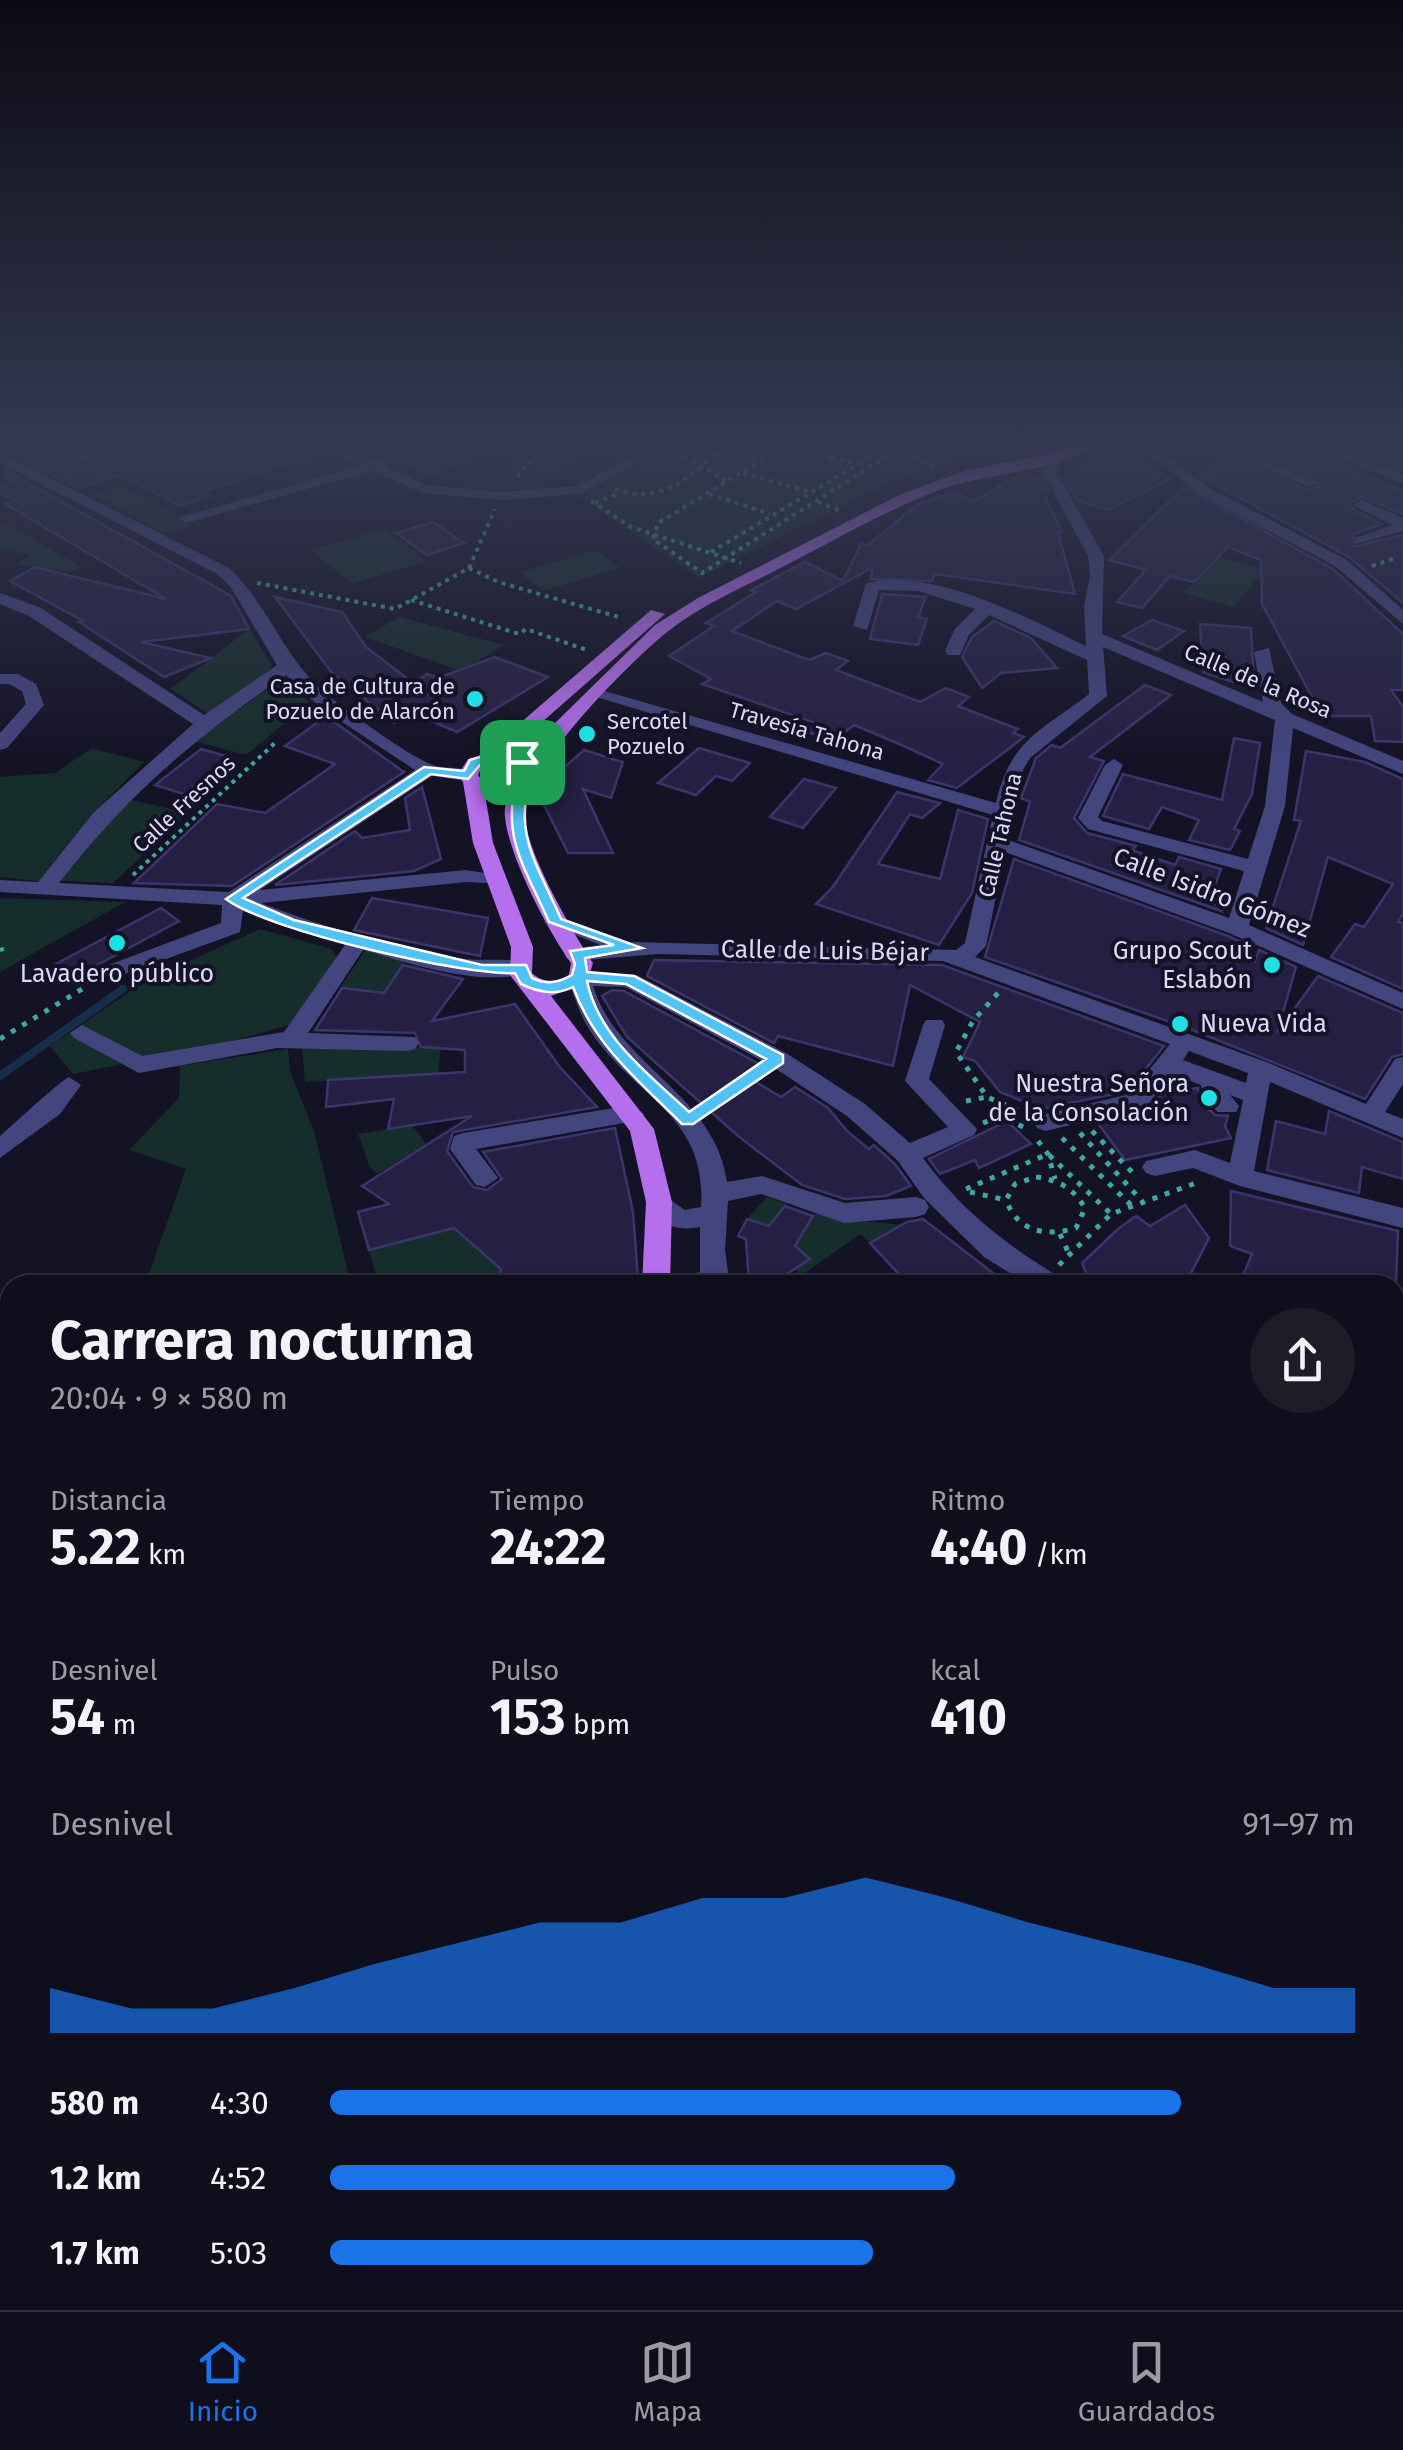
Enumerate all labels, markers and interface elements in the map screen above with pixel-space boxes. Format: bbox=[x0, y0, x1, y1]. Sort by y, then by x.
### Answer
street label: Calle de la Rosa bbox=[1180, 638, 1336, 724]
place label: Casa de Cultura de Pozuelo de Alarcón bbox=[265, 673, 455, 725]
marker: Casa de Cultura de Pozuelo de Alarcón bbox=[464, 688, 486, 710]
street label: Travesía Tahona bbox=[726, 696, 888, 766]
place label: Sercotel Pozuelo bbox=[607, 708, 688, 760]
pin bbox=[480, 720, 565, 805]
marker: Sercotel Pozuelo bbox=[576, 723, 598, 745]
icon: arrive bbox=[495, 735, 550, 790]
street label: Calle Fresnos bbox=[127, 750, 241, 858]
street label: Calle Tahona bbox=[973, 770, 1027, 900]
street label: Calle Isidro Gómez bbox=[1109, 842, 1315, 945]
marker: Lavadero público bbox=[106, 932, 128, 954]
street label: Calle de Luis Béjar bbox=[721, 934, 930, 968]
place label: Grupo Scout Eslabón bbox=[1113, 936, 1253, 995]
marker: Grupo Scout Eslabón bbox=[1261, 954, 1283, 976]
place label: Lavadero público bbox=[20, 959, 214, 989]
place label: Nueva Vida bbox=[1200, 1009, 1327, 1039]
marker: Nueva Vida bbox=[1169, 1013, 1191, 1035]
place label: Nuestra Señora de la Consolación bbox=[988, 1069, 1189, 1128]
marker: Nuestra Señora de la Consolación bbox=[1198, 1087, 1220, 1109]
text: Carrera nocturna bbox=[50, 1308, 474, 1374]
button: share bbox=[1250, 1308, 1355, 1413]
text: 20:04 · 9 × 580 m bbox=[50, 1379, 288, 1417]
text: Distancia bbox=[50, 1484, 167, 1517]
text: Tiempo bbox=[490, 1484, 585, 1517]
text: Ritmo bbox=[930, 1484, 1005, 1517]
text: 5.22 bbox=[50, 1517, 141, 1577]
text: 24:22 bbox=[490, 1517, 606, 1577]
text: 4:40 bbox=[930, 1517, 1028, 1577]
text: km bbox=[141, 1538, 186, 1571]
text: /km bbox=[1028, 1538, 1088, 1571]
text: Desnivel bbox=[50, 1654, 158, 1687]
text: Pulso bbox=[490, 1654, 559, 1687]
text: kcal bbox=[930, 1654, 980, 1687]
text: 54 bbox=[50, 1687, 105, 1747]
text: 153 bbox=[490, 1687, 566, 1747]
text: 410 bbox=[930, 1687, 1007, 1747]
text: m bbox=[105, 1708, 136, 1741]
text: bpm bbox=[566, 1708, 630, 1741]
text: Desnivel bbox=[50, 1805, 173, 1843]
text: 91–97 m bbox=[1242, 1805, 1355, 1843]
text: 580 m bbox=[50, 2084, 139, 2122]
text: 4:30 bbox=[210, 2084, 269, 2122]
text: 1.2 km bbox=[50, 2159, 141, 2197]
text: 4:52 bbox=[210, 2159, 266, 2197]
text: 1.7 km bbox=[50, 2234, 140, 2272]
text: 5:03 bbox=[210, 2234, 267, 2272]
tab: Inicio bbox=[188, 2335, 258, 2428]
tab: Mapa bbox=[634, 2335, 702, 2428]
tab: Guardados bbox=[1078, 2335, 1215, 2428]

